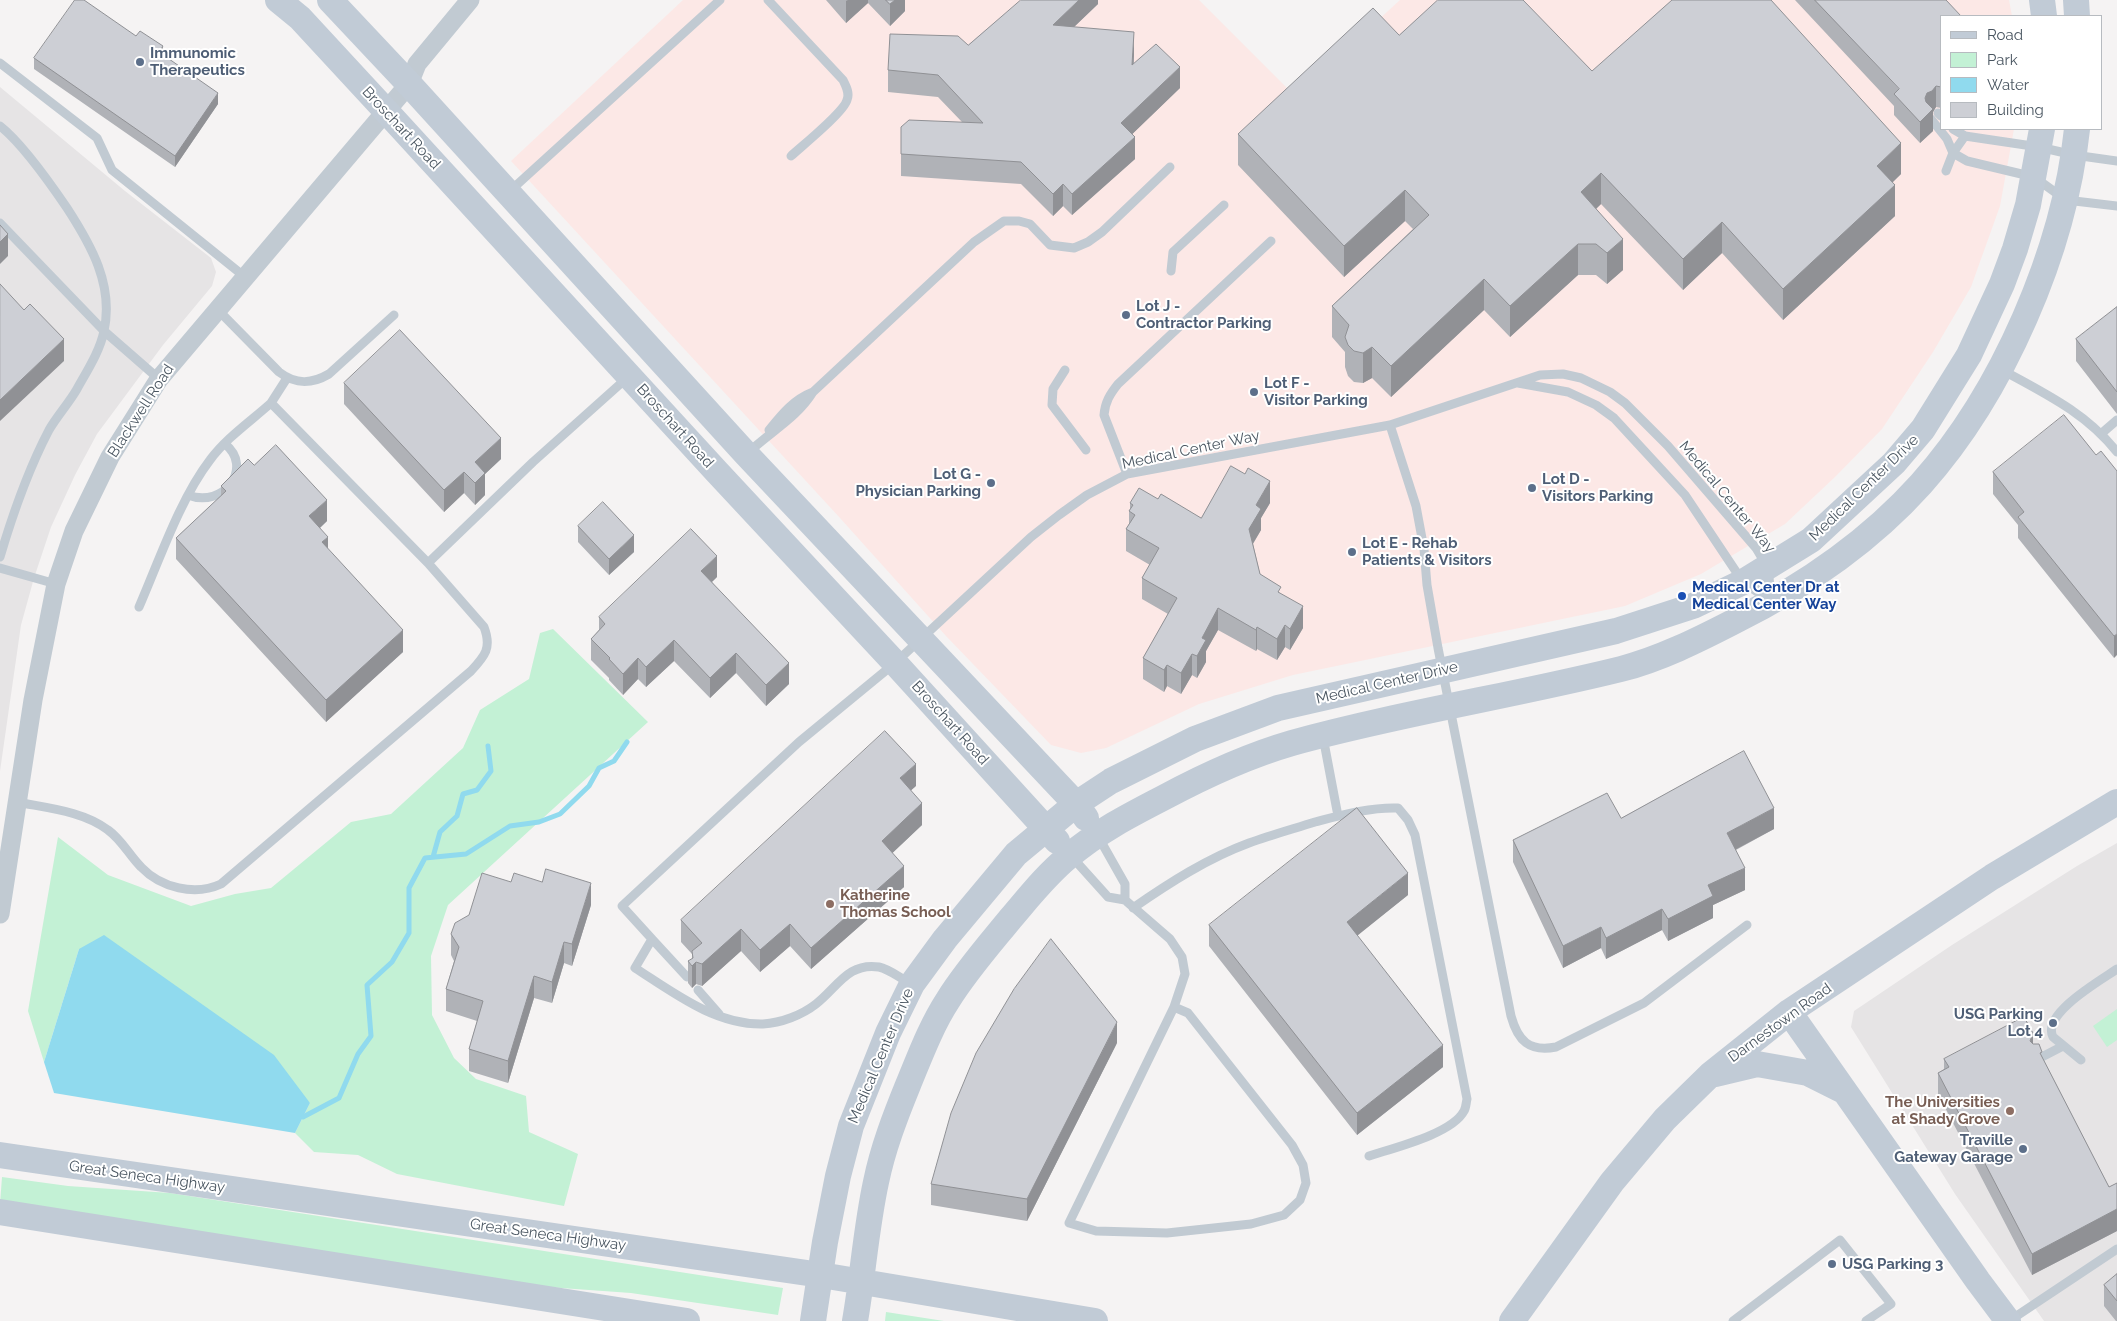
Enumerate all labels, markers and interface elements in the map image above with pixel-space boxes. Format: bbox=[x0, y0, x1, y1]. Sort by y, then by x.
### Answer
legend bbox=[1940, 15, 2102, 130]
text: Road bbox=[1987, 26, 2023, 44]
place label: Immunomic Therapeutics bbox=[150, 44, 245, 79]
text: Park bbox=[1987, 51, 2018, 69]
marker: Immunomic Therapeutics bbox=[134, 56, 146, 68]
text: Water bbox=[1987, 76, 2029, 94]
street label: Broschart Road bbox=[358, 83, 444, 173]
text: Building bbox=[1987, 101, 2044, 119]
place label: Lot J - Contractor Parking bbox=[1136, 297, 1272, 332]
marker: Lot J - Contractor Parking bbox=[1120, 309, 1132, 321]
street label: Blackwell Road bbox=[104, 361, 178, 461]
place label: Lot F - Visitor Parking bbox=[1264, 374, 1368, 409]
street label: Broschart Road bbox=[633, 380, 717, 472]
marker: Lot F - Visitor Parking bbox=[1248, 386, 1260, 398]
street label: Medical Center Way bbox=[1121, 427, 1261, 473]
street label: Medical Center Drive bbox=[1806, 431, 1922, 545]
street label: Medical Center Way bbox=[1675, 437, 1779, 557]
place label: Lot G - Physician Parking bbox=[855, 465, 981, 500]
place label: Lot D - Visitors Parking bbox=[1542, 470, 1653, 505]
marker: Lot G - Physician Parking bbox=[985, 477, 997, 489]
marker: Lot D - Visitors Parking bbox=[1526, 482, 1538, 494]
place label: Lot E - Rehab Patients & Visitors bbox=[1362, 534, 1492, 569]
marker: Lot E - Rehab Patients & Visitors bbox=[1346, 546, 1358, 558]
place label: Medical Center Dr at Medical Center Way bbox=[1692, 578, 1839, 613]
marker: Medical Center Dr at Medical Center Way bbox=[1676, 590, 1688, 602]
street label: Medical Center Drive bbox=[1314, 658, 1460, 708]
street label: Broschart Road bbox=[908, 677, 992, 769]
place label: Katherine Thomas School bbox=[840, 886, 951, 921]
marker: Katherine Thomas School bbox=[824, 898, 836, 910]
street label: Darnestown Road bbox=[1725, 980, 1835, 1066]
street label: Medical Center Drive bbox=[844, 986, 918, 1126]
place label: USG Parking Lot 4 bbox=[1954, 1005, 2043, 1040]
marker: USG Parking Lot 4 bbox=[2047, 1017, 2059, 1029]
place label: The Universities at Shady Grove bbox=[1885, 1093, 2000, 1128]
marker: The Universities at Shady Grove bbox=[2004, 1105, 2016, 1117]
place label: Traville Gateway Garage bbox=[1894, 1131, 2013, 1166]
marker: Traville Gateway Garage bbox=[2017, 1143, 2029, 1155]
street label: Great Seneca Highway bbox=[68, 1157, 226, 1197]
street label: Great Seneca Highway bbox=[469, 1215, 627, 1255]
place label: USG Parking 3 bbox=[1842, 1255, 1943, 1273]
marker: USG Parking 3 bbox=[1826, 1258, 1838, 1270]

